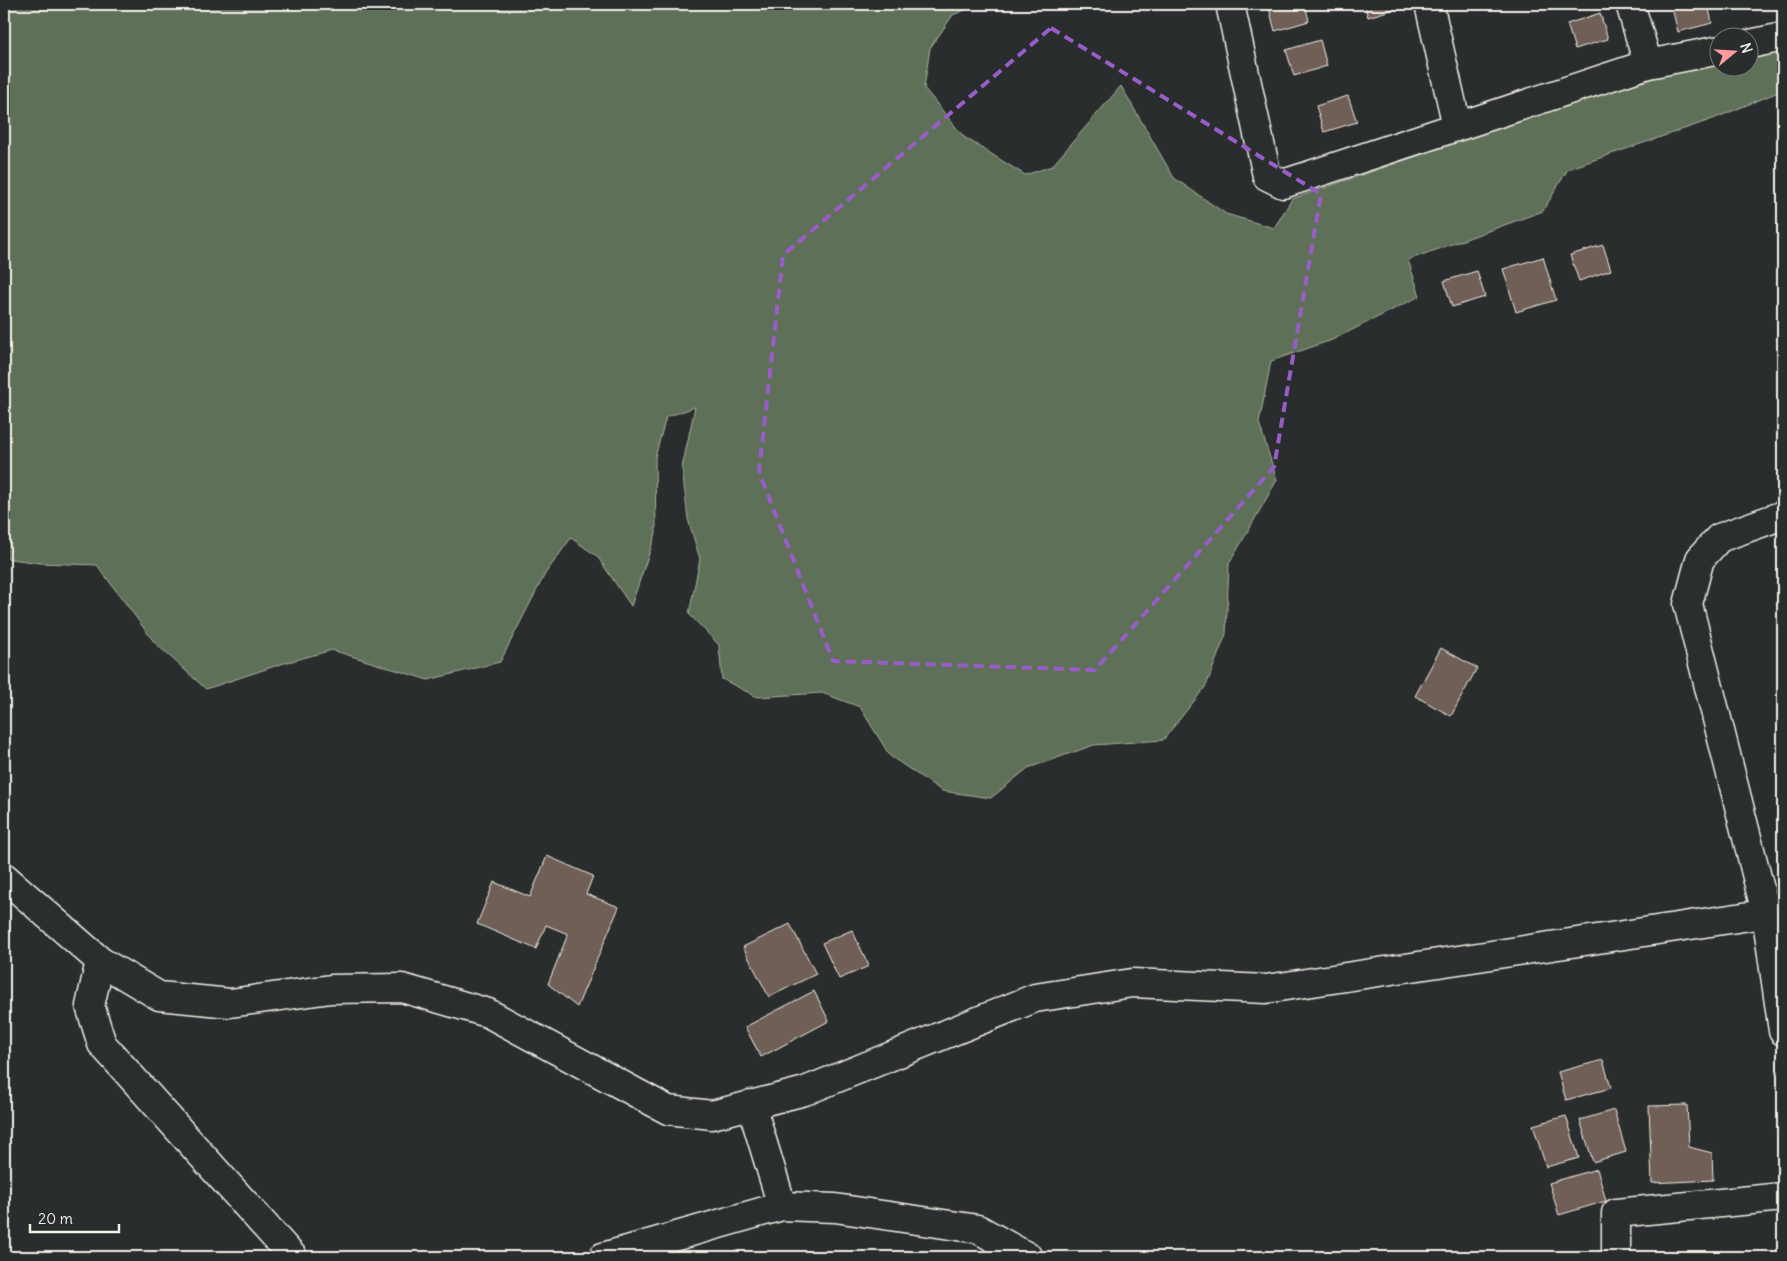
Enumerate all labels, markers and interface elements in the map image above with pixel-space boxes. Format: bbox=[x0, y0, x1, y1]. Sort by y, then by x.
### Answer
north arrow bbox=[1710, 28, 1760, 78]
text: N bbox=[1736, 41, 1756, 55]
scale bar bbox=[30, 1201, 119, 1233]
text: 20 m bbox=[38, 1209, 73, 1228]

